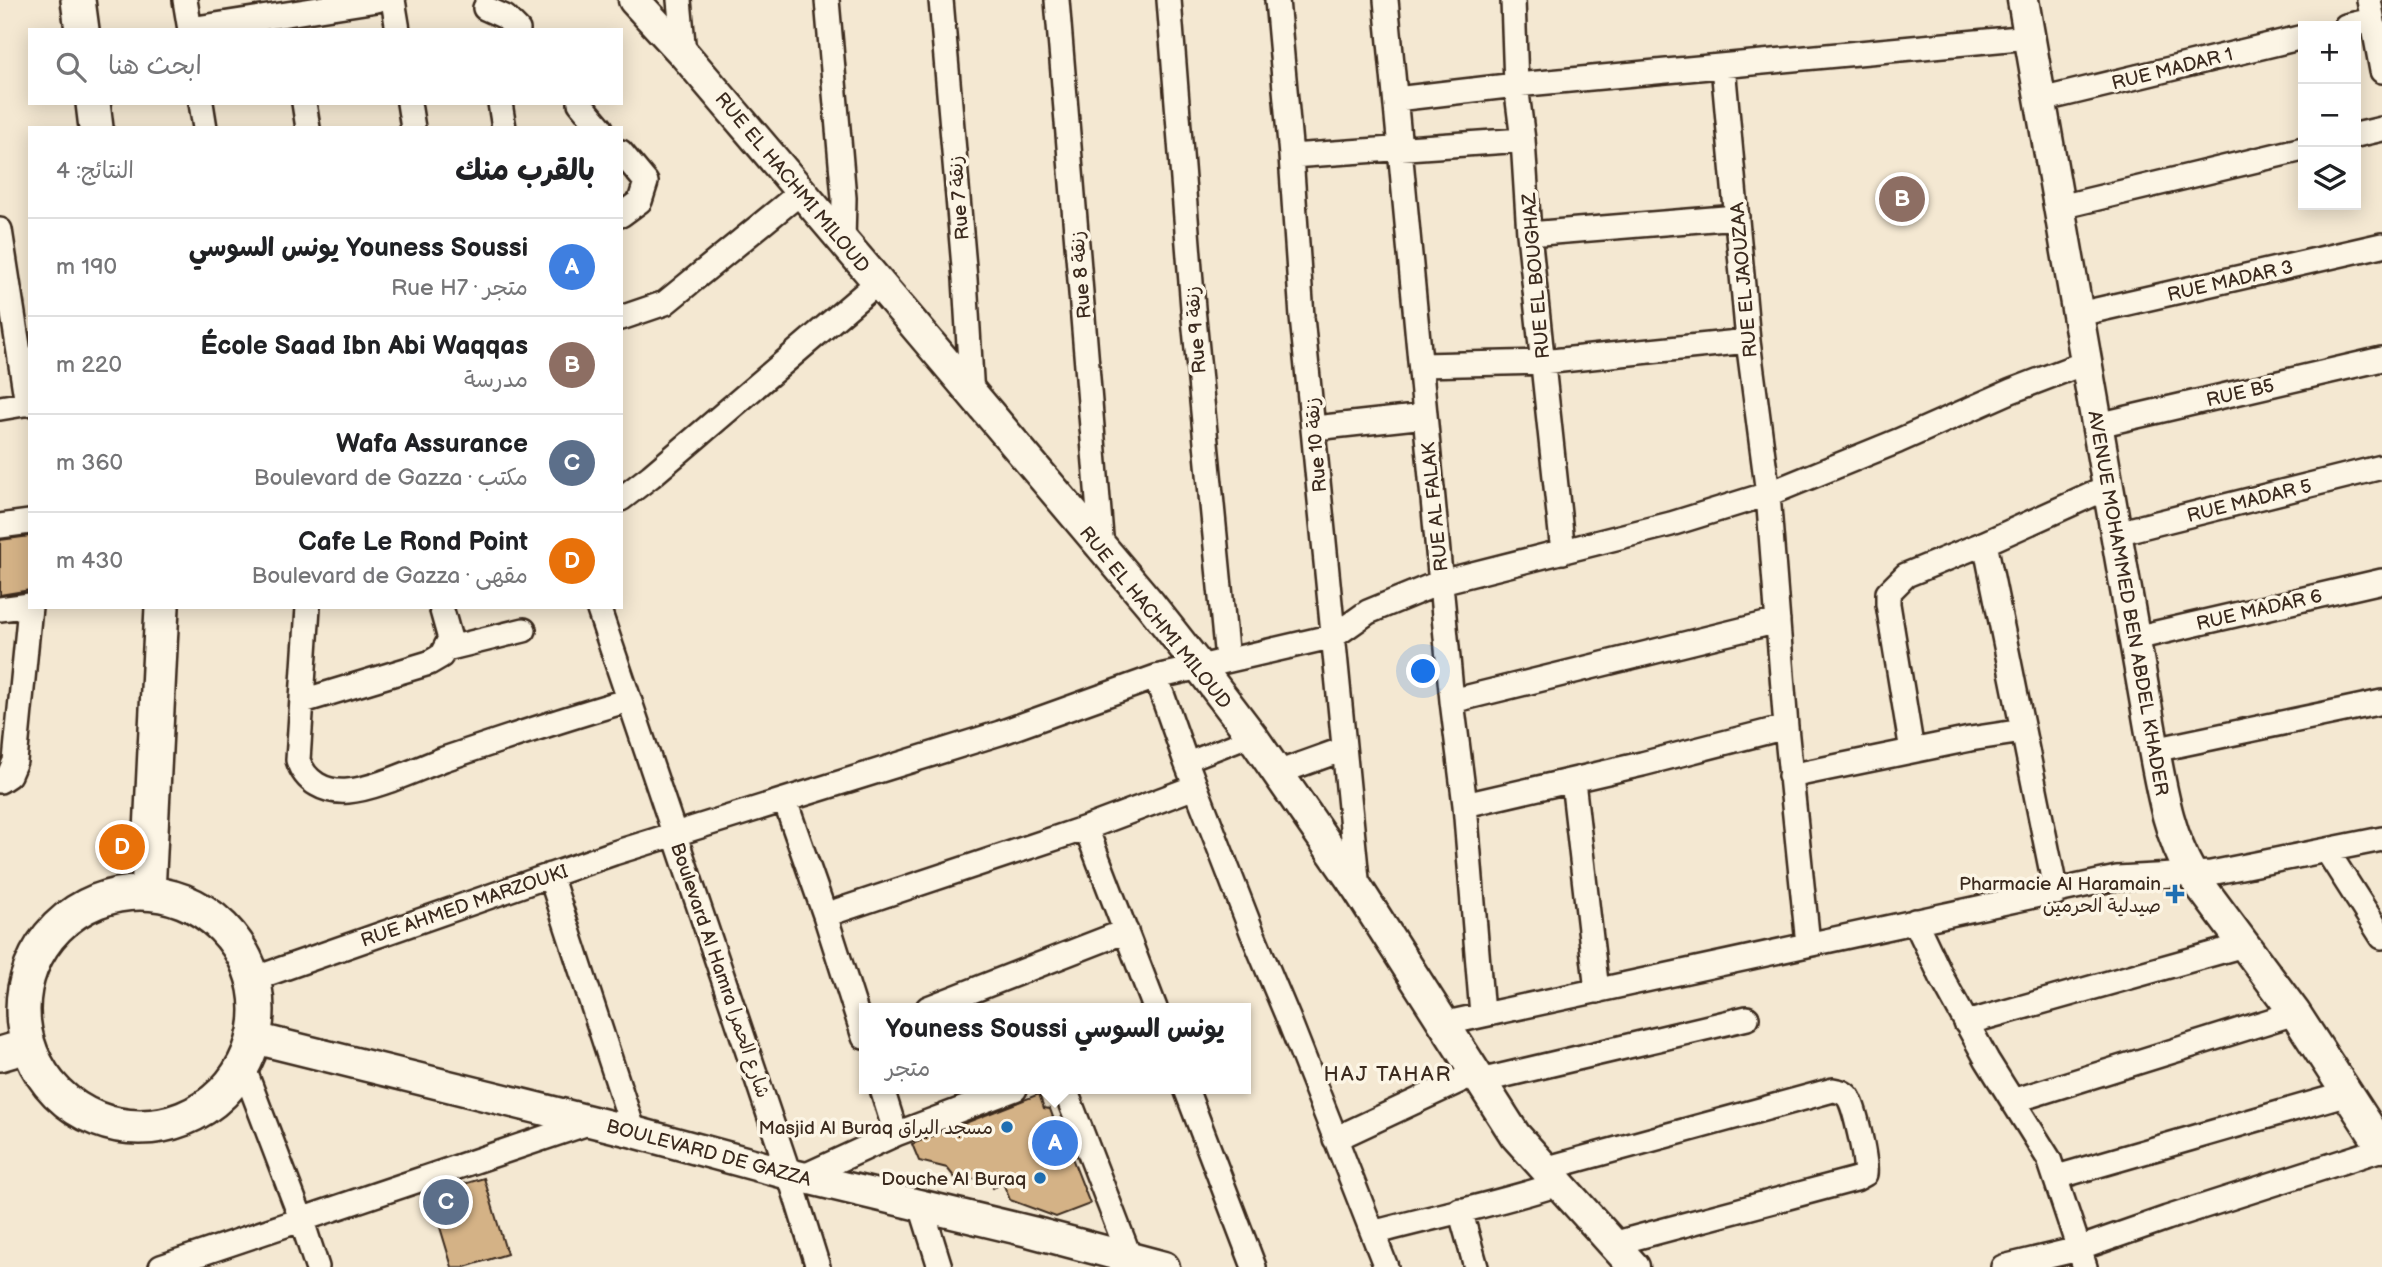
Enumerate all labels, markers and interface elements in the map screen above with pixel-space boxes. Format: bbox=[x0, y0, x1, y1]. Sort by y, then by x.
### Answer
map controls bbox=[2298, 21, 2361, 210]
button: + bbox=[2298, 21, 2361, 84]
search box bbox=[28, 28, 623, 105]
street label: RUE MADAR 1 bbox=[2109, 43, 2235, 96]
icon: search bbox=[52, 48, 90, 86]
text: ابحث هنا bbox=[108, 51, 202, 82]
button: − bbox=[2298, 84, 2361, 147]
street label: RUE EL HACHMI MILOUD bbox=[710, 88, 874, 278]
button: layers bbox=[2298, 147, 2361, 210]
text: بالقرب منك bbox=[455, 153, 595, 189]
street label: Rue 7 زنقة bbox=[944, 155, 975, 241]
text: النتائج: 4 bbox=[56, 157, 134, 185]
pin: B bbox=[1879, 173, 1925, 225]
street label: RUE EL BOUGHAZ bbox=[1518, 192, 1555, 360]
street label: RUE EL JAOUZAA bbox=[1726, 201, 1763, 359]
street label: Rue 8 زنقة bbox=[1066, 230, 1097, 320]
text: Youness Soussi يونس السوسي bbox=[189, 233, 528, 264]
text: 190 m bbox=[56, 253, 117, 281]
text: A bbox=[565, 253, 579, 281]
street label: RUE MADAR 3 bbox=[2165, 256, 2295, 307]
text: متجر · Rue H7 bbox=[391, 274, 528, 302]
street label: Rue 9 زنقة bbox=[1181, 285, 1212, 375]
text: École Saad Ibn Abi Waqqas bbox=[200, 331, 528, 362]
text: 220 m bbox=[56, 351, 122, 379]
text: B bbox=[564, 351, 580, 379]
text: مدرسة bbox=[464, 366, 528, 394]
street label: RUE B5 bbox=[2204, 374, 2277, 412]
street label: Rue 10 زنقة bbox=[1301, 396, 1332, 493]
street label: AVENUE MOHAMMED BEN ABDEL KHADER bbox=[2082, 409, 2173, 798]
text: Wafa Assurance bbox=[336, 429, 528, 460]
street label: RUE AL FALAK bbox=[1417, 440, 1454, 572]
text: 360 m bbox=[56, 449, 123, 477]
text: C bbox=[564, 449, 580, 477]
text: مكتب · Boulevard de Gazza bbox=[254, 464, 528, 492]
street label: RUE MADAR 5 bbox=[2185, 475, 2314, 528]
street label: RUE EL HACHMI MILOUD bbox=[1074, 522, 1236, 714]
text: Cafe Le Rond Point bbox=[298, 527, 528, 558]
text: 430 m bbox=[56, 547, 123, 575]
text: D bbox=[564, 547, 580, 575]
text: مقهى · Boulevard de Gazza bbox=[251, 562, 528, 590]
street label: RUE MADAR 6 bbox=[2194, 585, 2324, 636]
your location bbox=[1406, 654, 1440, 688]
pin: D bbox=[99, 821, 145, 873]
street label: Boulevard Al Hamra شارع الحمرا bbox=[664, 840, 774, 1101]
street label: RUE AHMED MARZOUKI bbox=[358, 860, 571, 953]
place label: Pharmacie Al Haramain صيدلية الحرمين bbox=[1959, 873, 2161, 918]
marker: Pharmacie Al Haramain صيدلية الحرمين bbox=[2167, 886, 2183, 902]
popup bbox=[859, 1003, 1251, 1094]
text: Youness Soussi يونس السوسي bbox=[885, 1014, 1225, 1045]
text: متجر bbox=[885, 1055, 930, 1083]
district label: HAJ TAHAR bbox=[1324, 1062, 1453, 1087]
street label: BOULEVARD DE GAZZA bbox=[604, 1115, 814, 1192]
place label: Masjid Al Buraq مسجد البراق bbox=[758, 1117, 993, 1140]
pin: A bbox=[1032, 1117, 1078, 1169]
marker: Masjid Al Buraq مسجد البراق bbox=[999, 1119, 1015, 1135]
place label: Douche Al Buraq bbox=[881, 1168, 1026, 1191]
marker: Douche Al Buraq bbox=[1032, 1170, 1048, 1186]
pin: C bbox=[423, 1176, 469, 1228]

